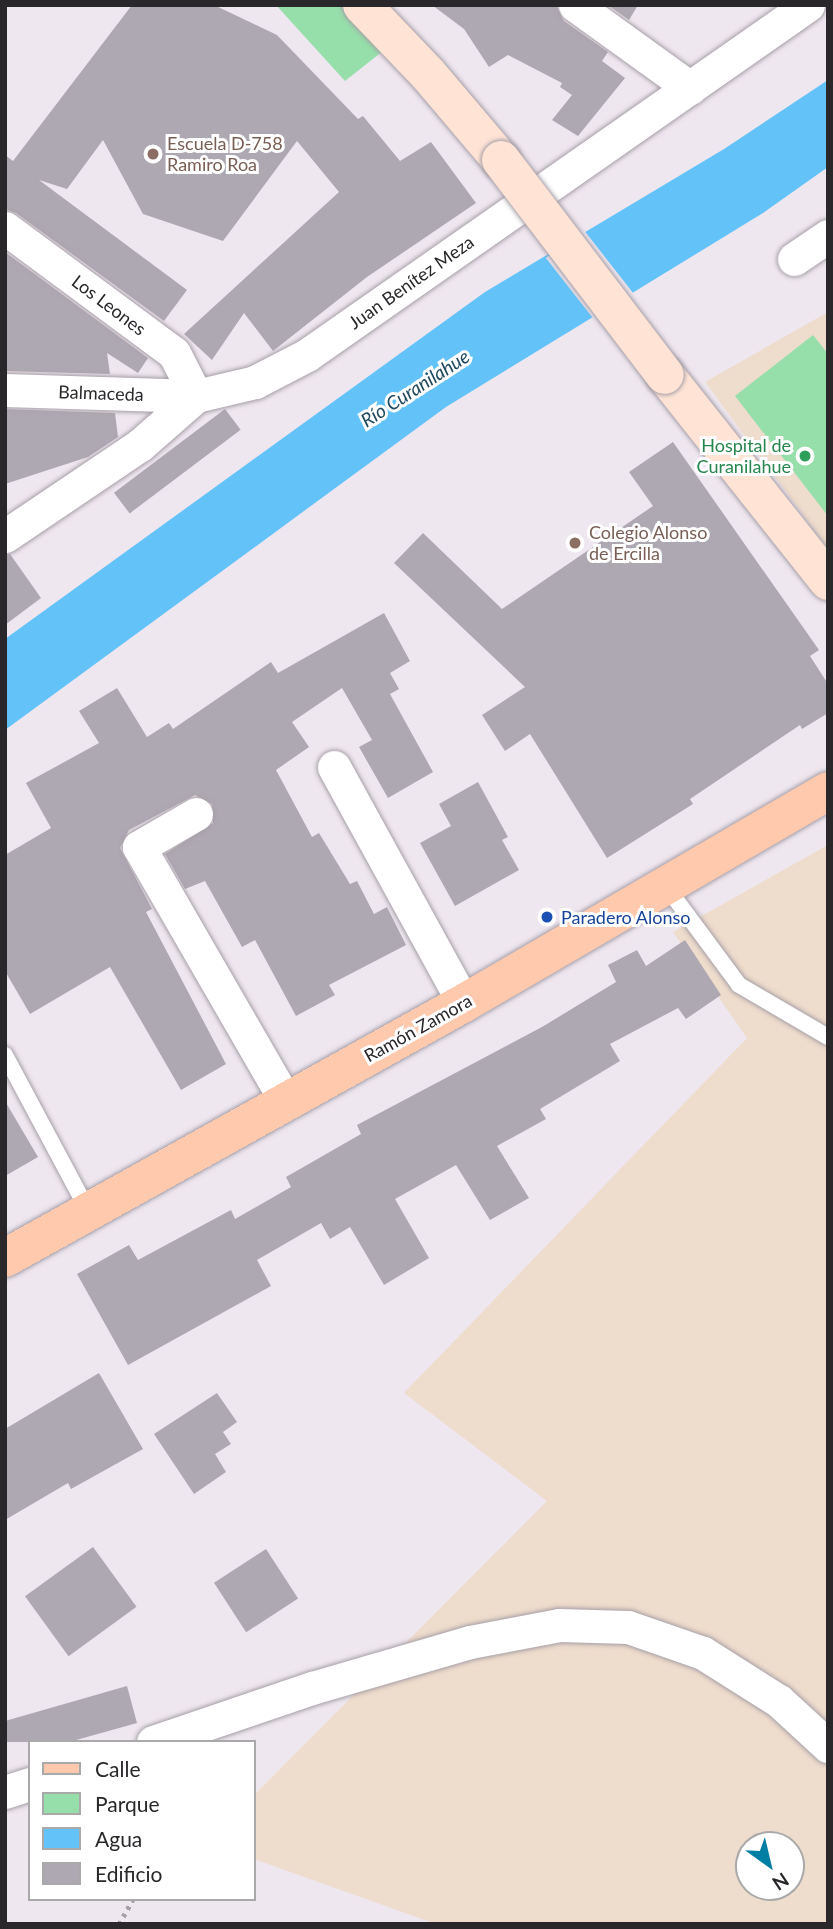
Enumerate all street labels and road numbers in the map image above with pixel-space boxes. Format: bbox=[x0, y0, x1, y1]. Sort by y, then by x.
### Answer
street label: Juan Benítez Meza bbox=[344, 231, 478, 333]
street label: Los Leones bbox=[68, 270, 150, 340]
street label: Balmaceda bbox=[58, 381, 144, 405]
street label: Ramón Zamora bbox=[360, 990, 476, 1066]

